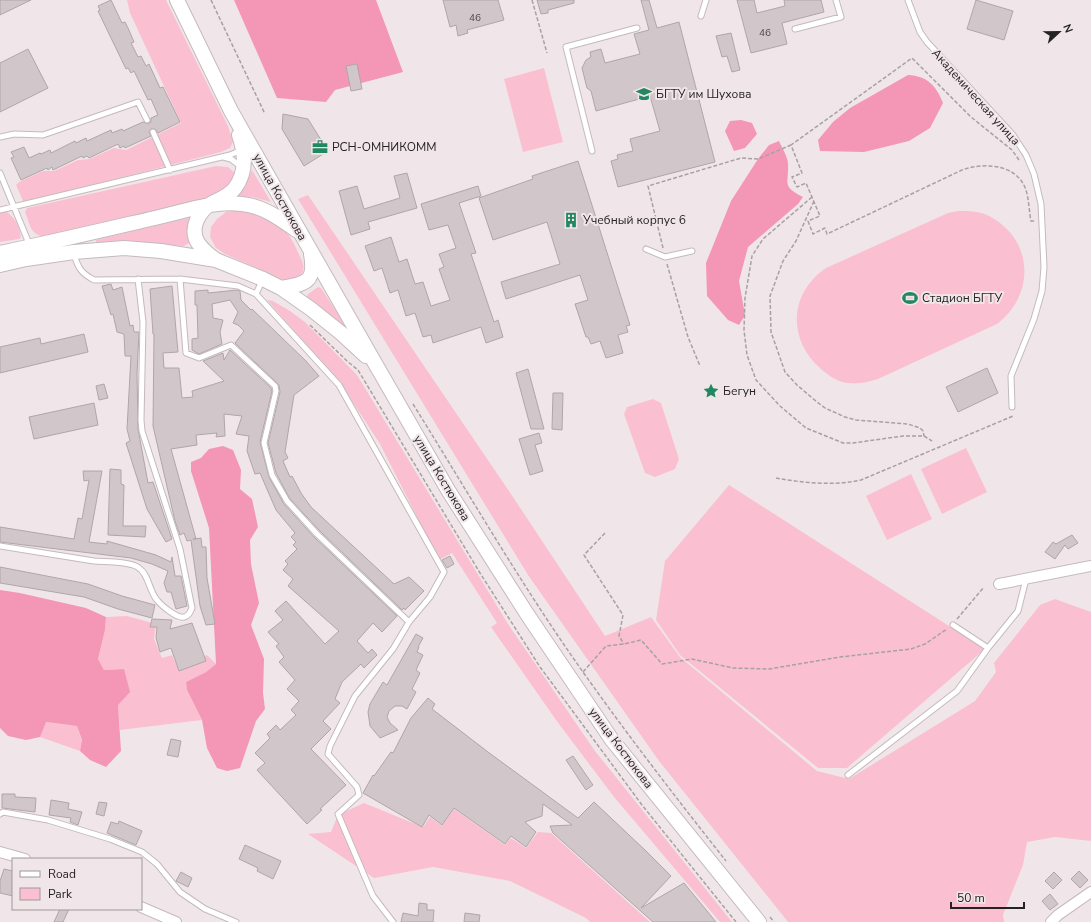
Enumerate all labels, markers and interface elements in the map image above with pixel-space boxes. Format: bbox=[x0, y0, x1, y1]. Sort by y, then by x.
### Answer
house number: 46 bbox=[469, 11, 481, 25]
north arrow bbox=[1039, 12, 1079, 52]
text: N bbox=[1059, 22, 1076, 35]
house number: 46 bbox=[759, 26, 771, 40]
street label: Академическая улица bbox=[928, 45, 1024, 149]
school or university icon: БГТУ им Шухова bbox=[635, 85, 653, 103]
place label: БГТУ им Шухова bbox=[656, 86, 751, 102]
office icon: РСН-ОМНИКОММ bbox=[311, 138, 329, 156]
place label: РСН-ОМНИКОММ bbox=[332, 139, 437, 155]
street label: улица Костюкова bbox=[249, 151, 311, 243]
building icon: Учебный корпус 6 bbox=[562, 211, 580, 229]
place label: Учебный корпус 6 bbox=[582, 212, 686, 228]
sports icon: Стадион БГТУ bbox=[901, 289, 919, 307]
place label: Стадион БГТУ bbox=[922, 290, 1003, 306]
place icon: Бегун bbox=[702, 382, 720, 400]
place label: Бегун bbox=[723, 383, 756, 399]
street label: улица Костюкова bbox=[410, 432, 474, 524]
street label: улица Костюкова bbox=[585, 704, 657, 792]
legend bbox=[12, 858, 142, 910]
text: Road bbox=[48, 866, 76, 882]
scale bar bbox=[951, 884, 1024, 910]
text: Park bbox=[48, 886, 73, 902]
text: 50 m bbox=[957, 890, 985, 906]

